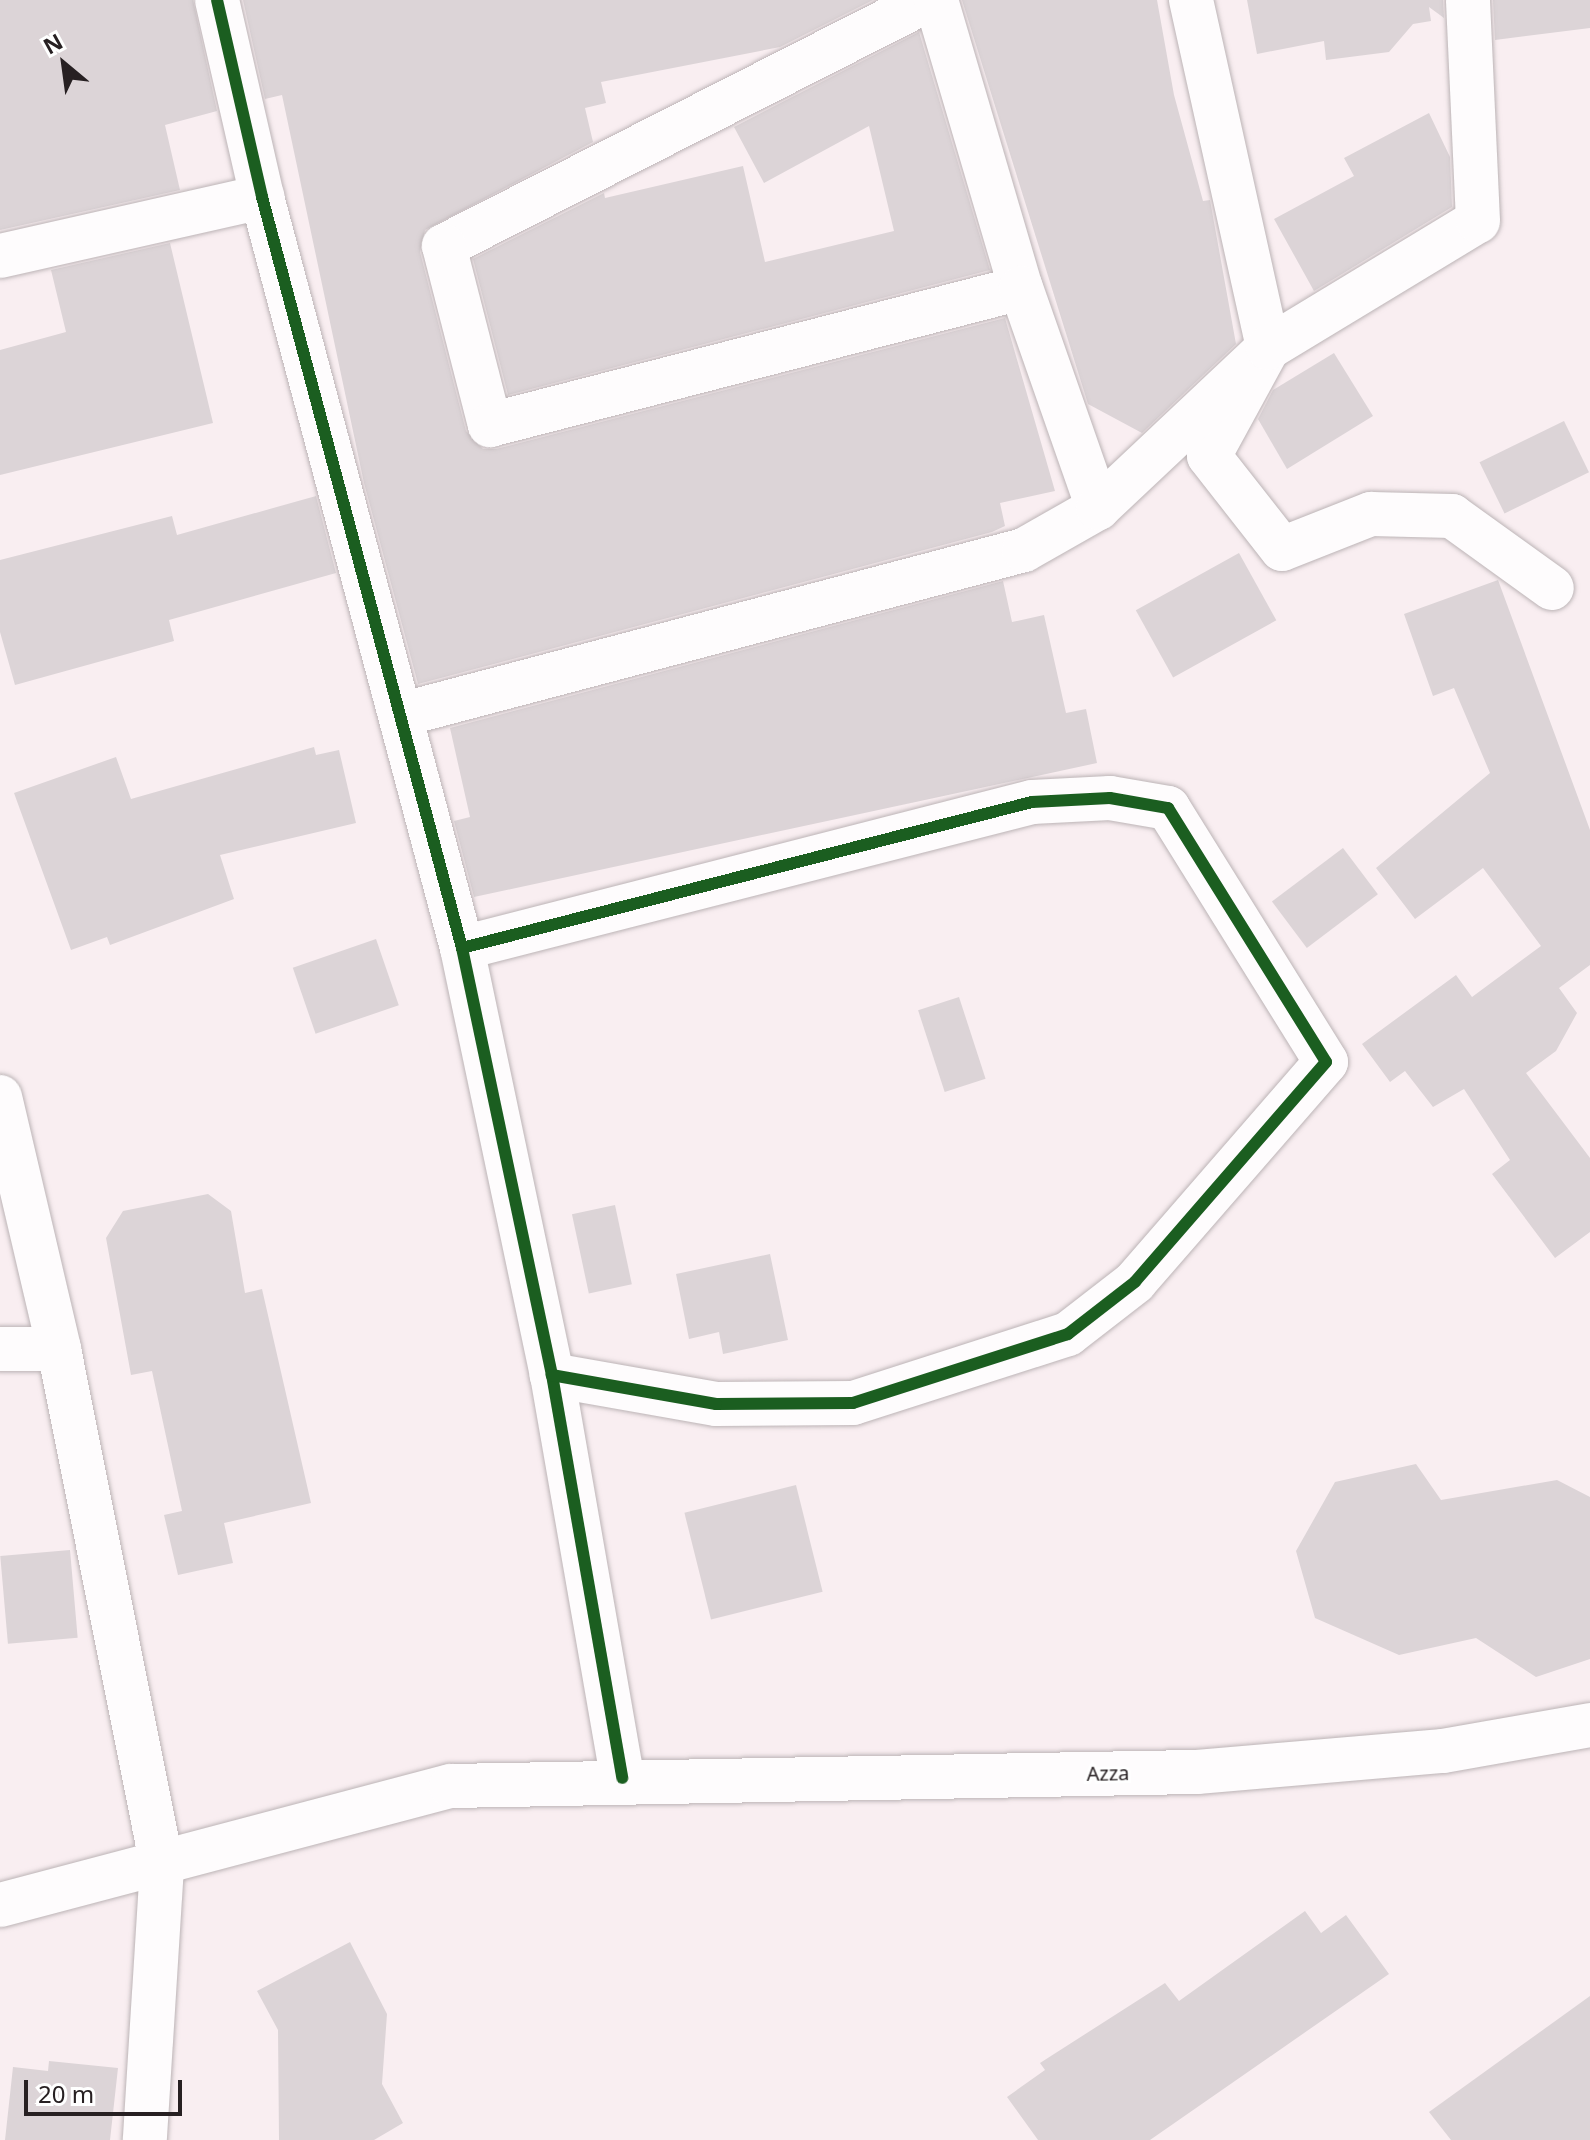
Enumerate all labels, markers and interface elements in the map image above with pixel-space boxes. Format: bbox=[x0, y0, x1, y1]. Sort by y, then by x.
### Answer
north arrow bbox=[24, 24, 104, 104]
text: N bbox=[37, 26, 67, 60]
street label: Azza bbox=[1086, 1761, 1130, 1785]
scale bar bbox=[28, 2064, 186, 2114]
text: 20 m bbox=[38, 2077, 94, 2110]

